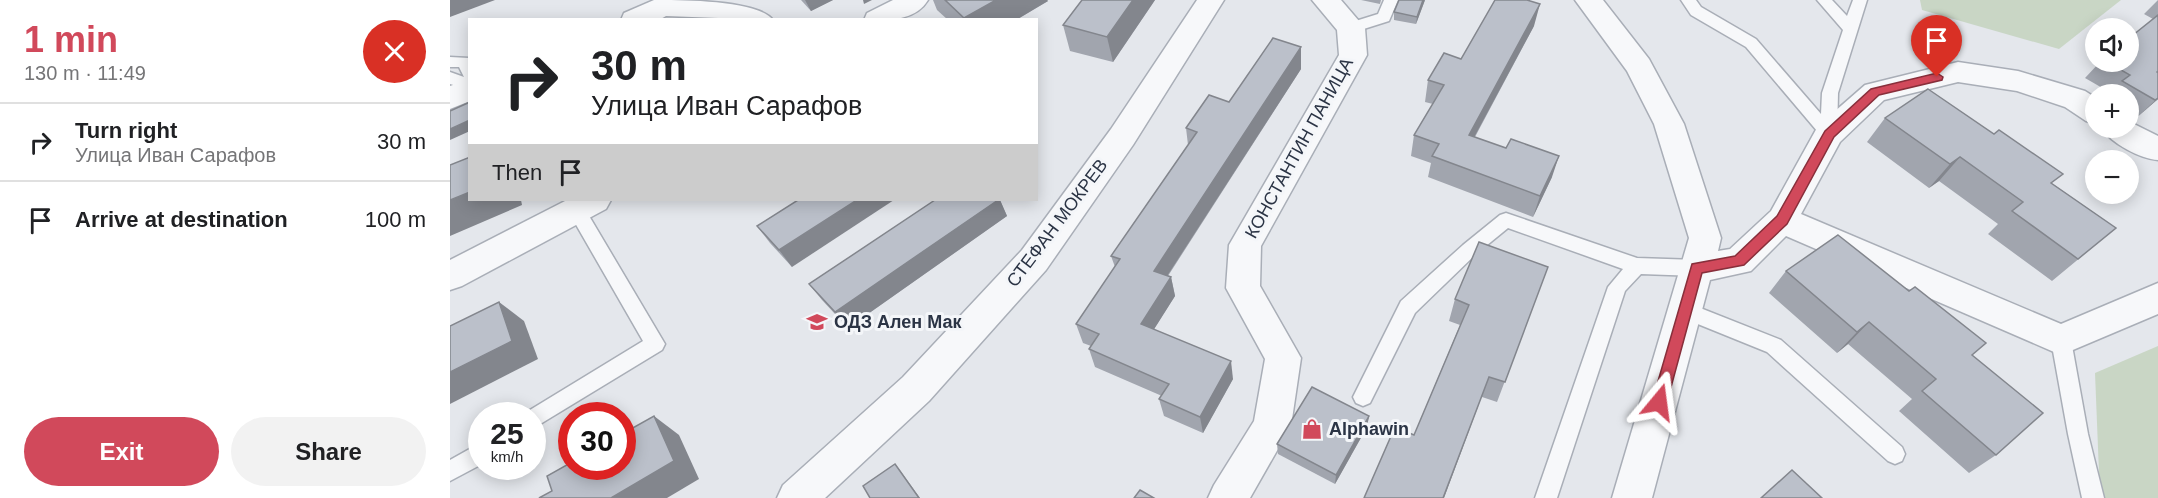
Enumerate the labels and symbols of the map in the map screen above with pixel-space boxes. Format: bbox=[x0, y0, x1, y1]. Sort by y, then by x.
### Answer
pin bbox=[1911, 15, 1962, 77]
street label: КОНСТАНТИН ПАНИЦА bbox=[1241, 54, 1357, 242]
street label: СТЕФАН МОКРЕВ bbox=[1003, 155, 1111, 291]
school or university icon: ОДЗ Ален Мак bbox=[805, 310, 829, 334]
place label: ОДЗ Ален Мак bbox=[834, 312, 962, 332]
position arrow bbox=[1627, 370, 1691, 434]
speed limit sign: 30 bbox=[558, 402, 636, 480]
shop icon: Alphawin bbox=[1300, 417, 1324, 441]
place label: Alphawin bbox=[1329, 419, 1409, 439]

